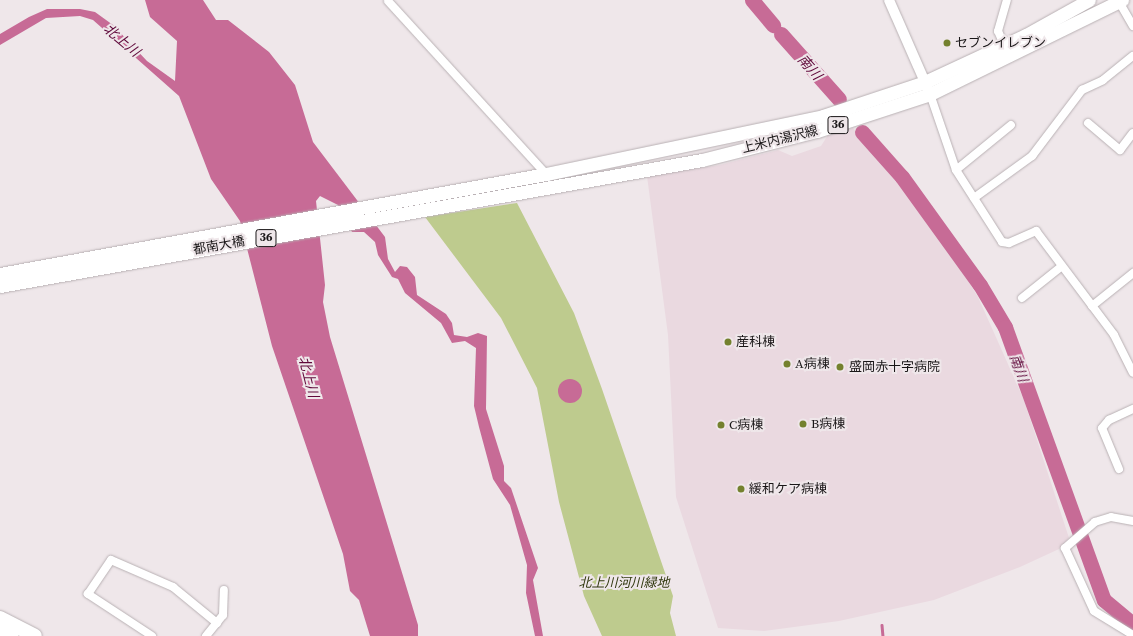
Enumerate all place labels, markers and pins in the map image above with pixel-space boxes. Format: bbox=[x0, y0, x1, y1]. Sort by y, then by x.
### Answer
place label: セブンイレブン bbox=[955, 35, 1046, 51]
marker: セブンイレブン bbox=[942, 38, 952, 48]
place label: 産科棟 bbox=[736, 334, 775, 350]
marker: 産科棟 bbox=[723, 337, 733, 347]
place label: A病棟 bbox=[795, 356, 830, 372]
marker: A病棟 bbox=[782, 359, 792, 369]
place label: 盛岡赤十字病院 bbox=[849, 359, 940, 375]
marker: 盛岡赤十字病院 bbox=[834, 361, 846, 373]
place label: B病棟 bbox=[811, 416, 845, 432]
place label: C病棟 bbox=[729, 417, 763, 433]
marker: B病棟 bbox=[798, 419, 808, 429]
marker: C病棟 bbox=[716, 420, 726, 430]
place label: 緩和ケア病棟 bbox=[749, 481, 827, 497]
marker: 緩和ケア病棟 bbox=[736, 484, 746, 494]

